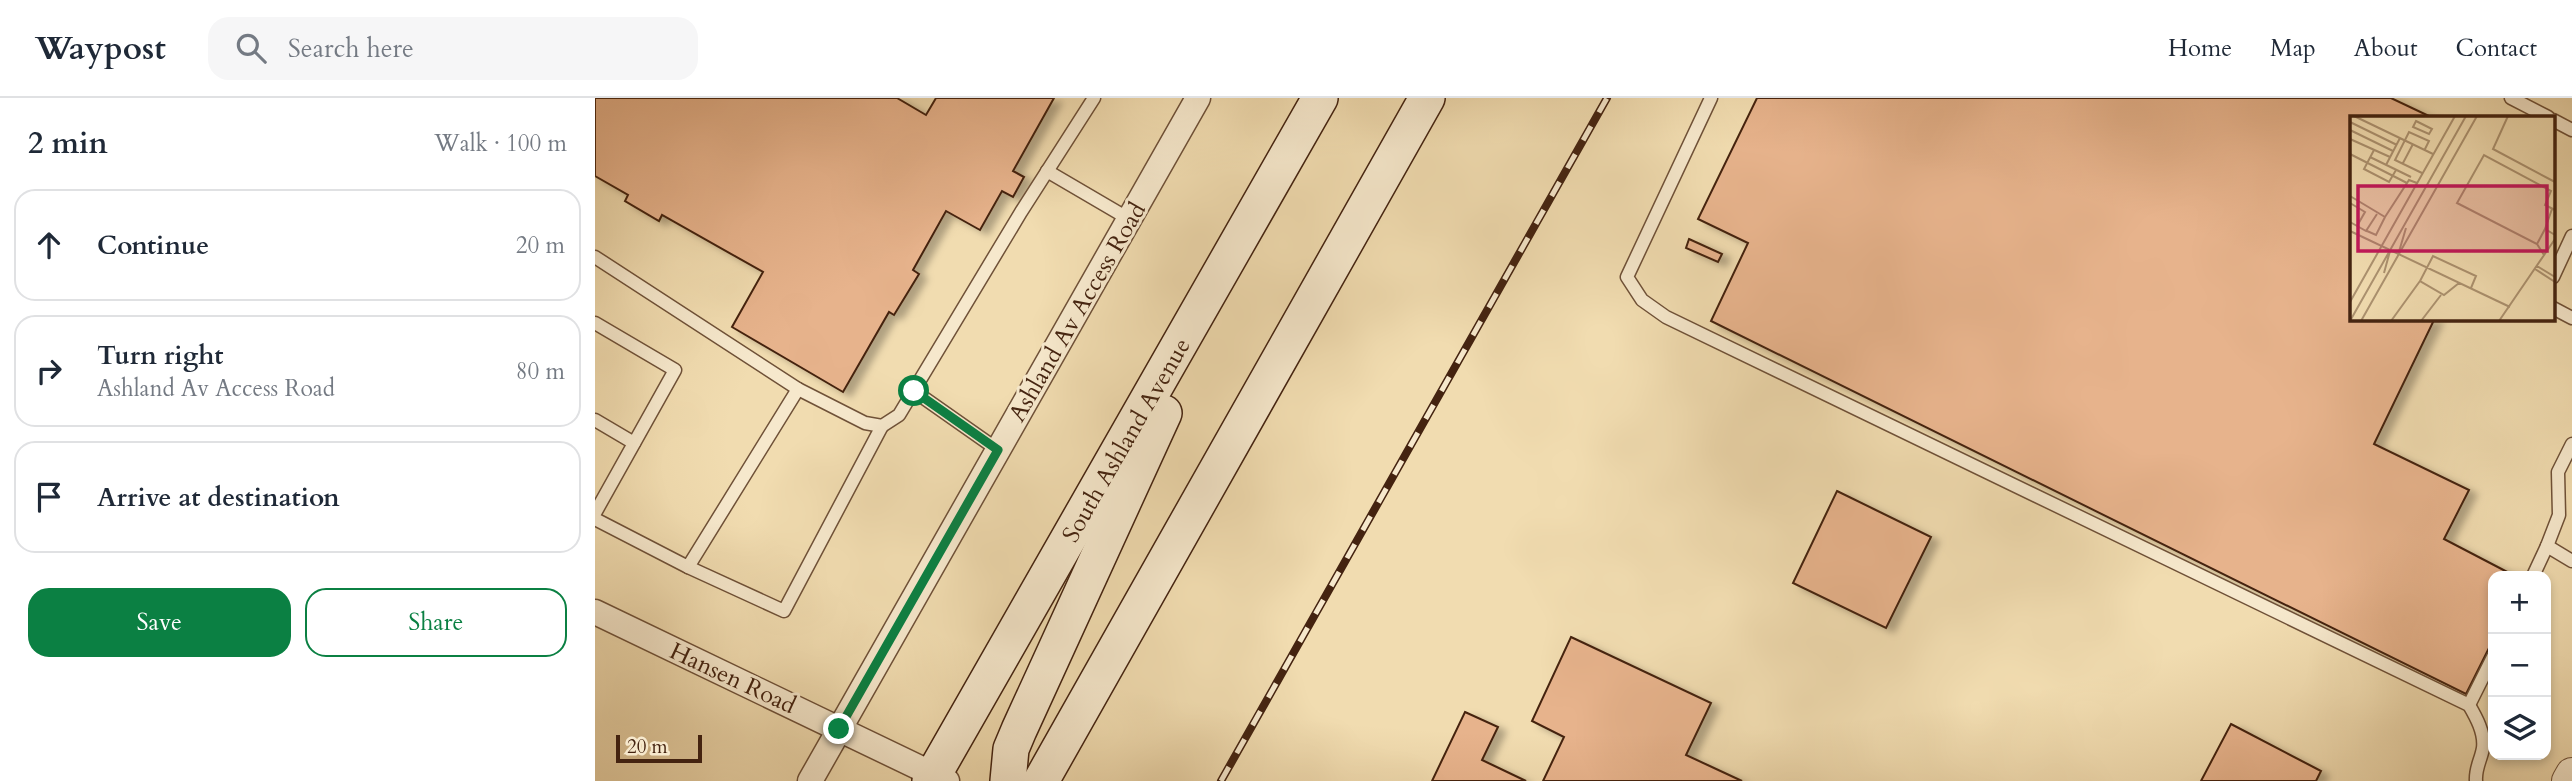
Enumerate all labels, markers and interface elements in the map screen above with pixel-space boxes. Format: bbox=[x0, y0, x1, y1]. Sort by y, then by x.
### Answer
search box bbox=[208, 17, 698, 80]
text: Waypost bbox=[35, 26, 166, 71]
icon: search bbox=[232, 29, 270, 67]
text: Search here bbox=[288, 31, 414, 66]
text: Home bbox=[2168, 32, 2232, 65]
text: Map bbox=[2270, 32, 2316, 65]
text: About bbox=[2354, 32, 2418, 65]
text: Contact bbox=[2456, 32, 2537, 65]
inset map bbox=[2350, 116, 2555, 320]
text: 2 min bbox=[28, 123, 108, 164]
text: Walk · 100 m bbox=[434, 128, 567, 159]
street label: Ashland Av Access Road bbox=[1001, 196, 1154, 428]
icon: ahead bbox=[30, 226, 68, 264]
text: Continue bbox=[97, 228, 209, 263]
text: 20 m bbox=[516, 230, 565, 261]
street label: South Ashland Avenue bbox=[1054, 332, 1198, 548]
text: Turn right bbox=[97, 338, 224, 373]
icon: right bbox=[30, 352, 68, 390]
text: 80 m bbox=[516, 356, 565, 387]
text: Ashland Av Access Road bbox=[97, 373, 335, 404]
route start bbox=[898, 375, 929, 406]
icon: arrive bbox=[30, 478, 68, 516]
text: Arrive at destination bbox=[97, 480, 340, 515]
map controls bbox=[2488, 571, 2551, 760]
button: + bbox=[2488, 571, 2551, 634]
button: Save bbox=[28, 588, 291, 657]
button: Share bbox=[305, 588, 567, 657]
button: − bbox=[2488, 634, 2551, 697]
street label: Hansen Road bbox=[664, 635, 802, 722]
button: layers bbox=[2488, 697, 2551, 760]
route end bbox=[823, 713, 854, 744]
scale bar bbox=[616, 732, 702, 764]
text: 20 m bbox=[627, 734, 668, 760]

